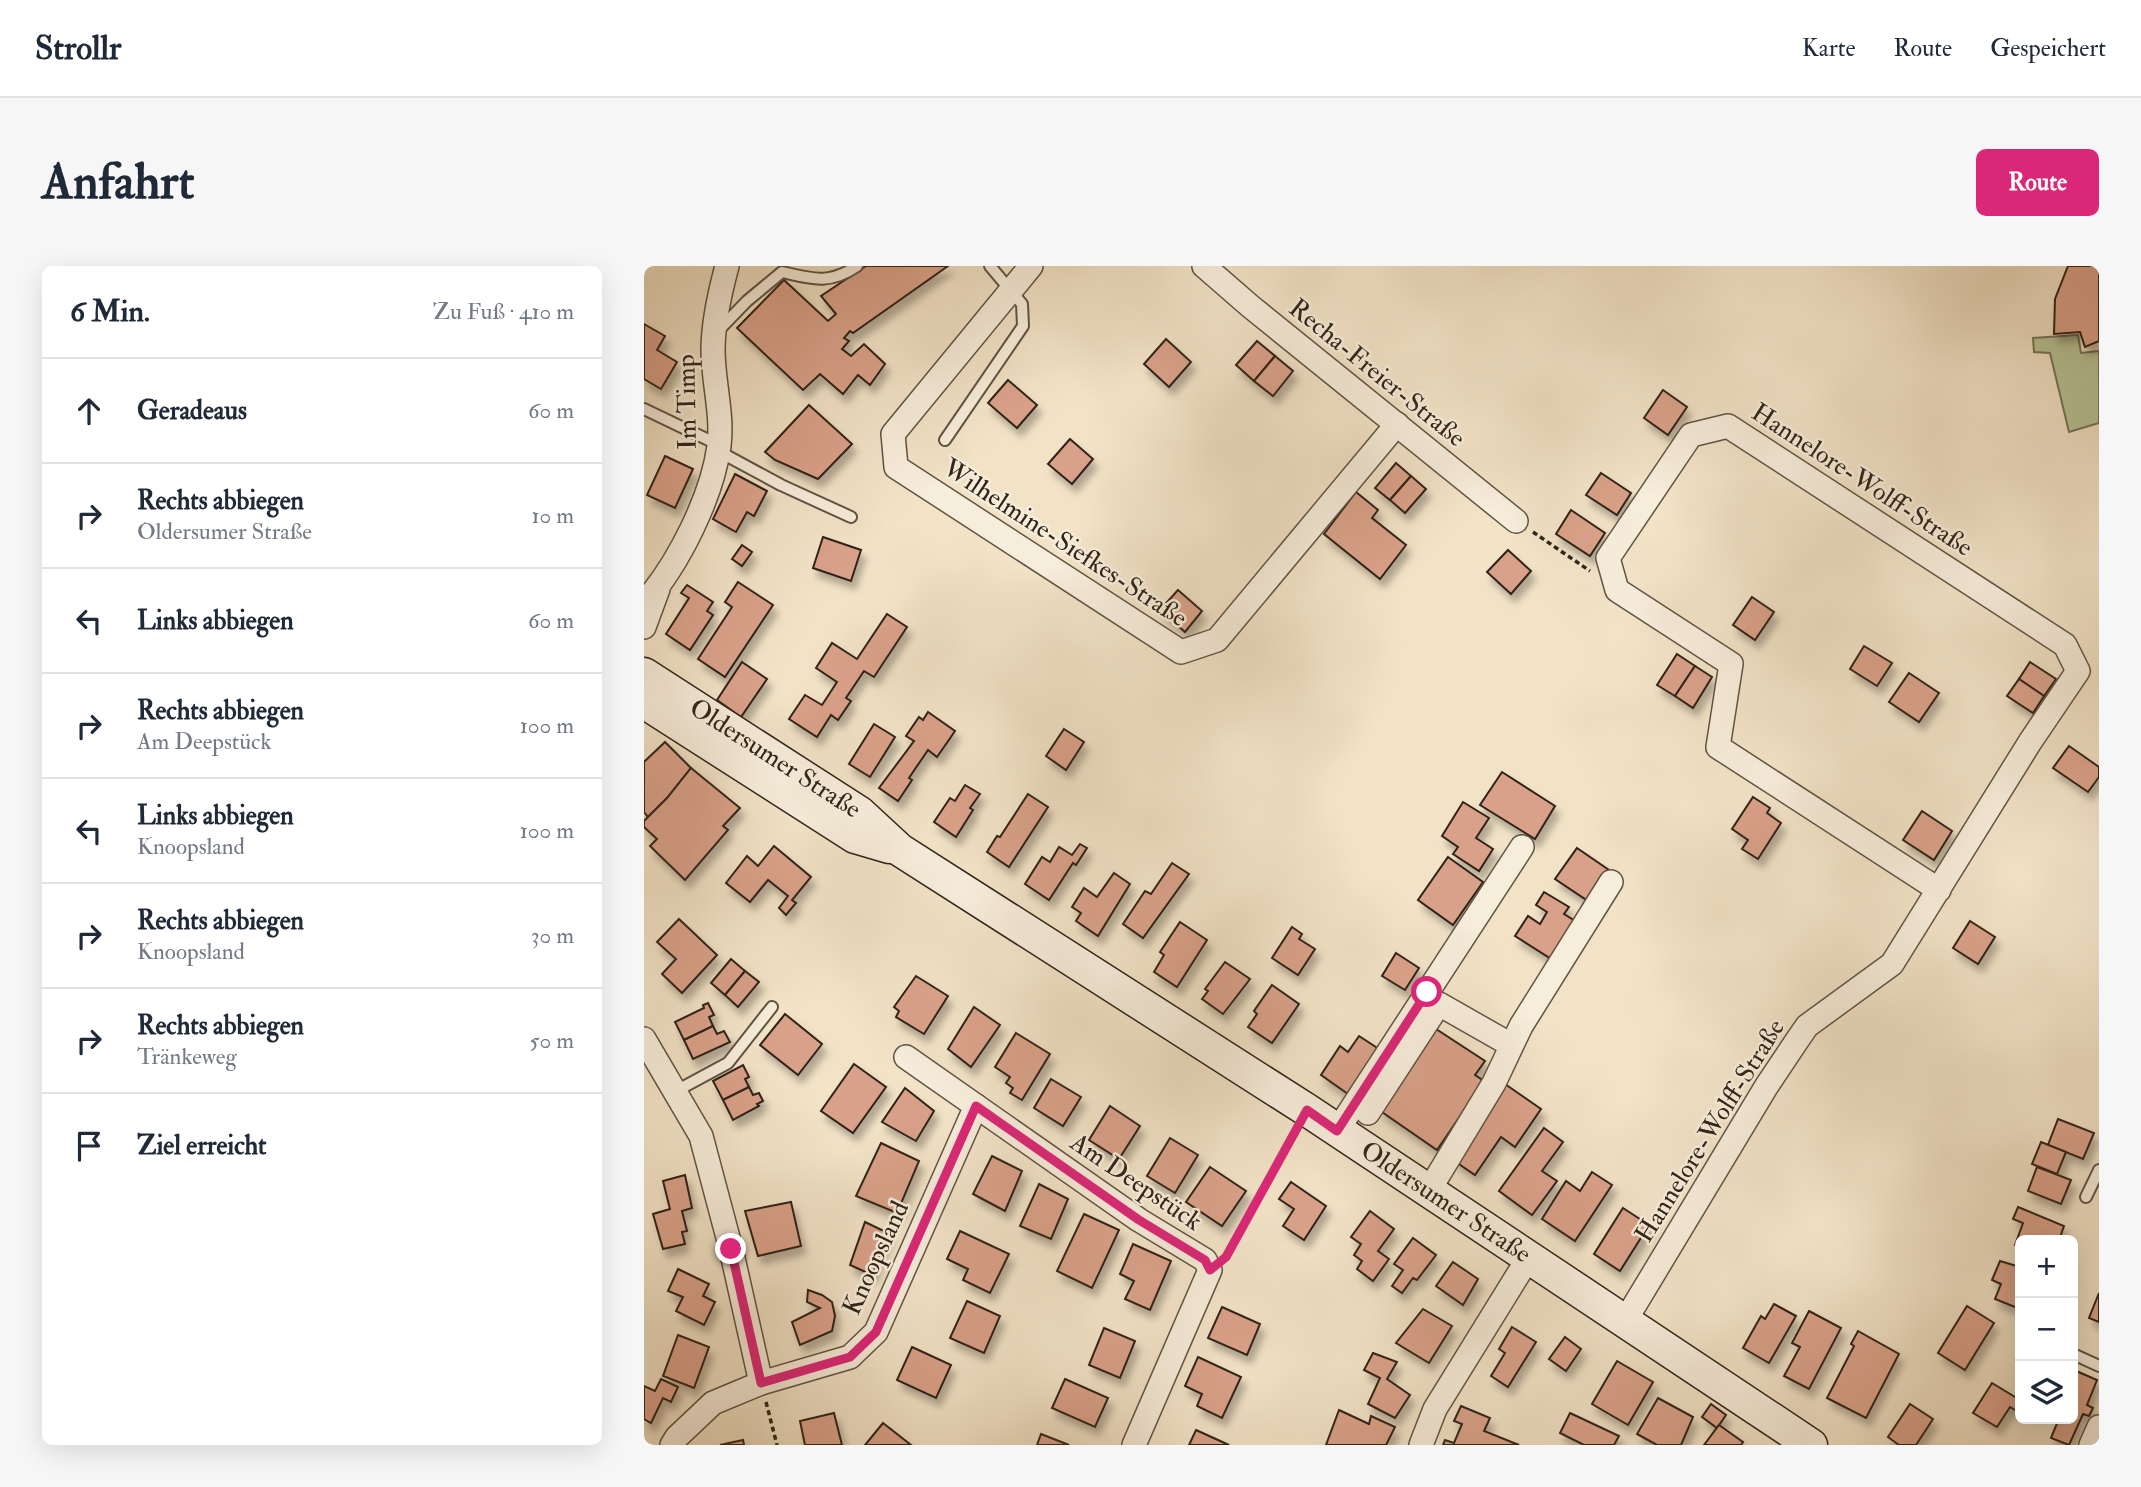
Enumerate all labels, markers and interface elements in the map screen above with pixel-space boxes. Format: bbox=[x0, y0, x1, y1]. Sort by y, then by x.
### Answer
text: Strollr bbox=[35, 28, 121, 69]
text: Karte bbox=[1802, 33, 1855, 64]
text: Route bbox=[1893, 33, 1952, 64]
text: Gespeichert bbox=[1990, 33, 2106, 64]
button: Route bbox=[1976, 149, 2099, 216]
text: Anfahrt bbox=[42, 152, 194, 213]
street label: Recha-Freier-Straße bbox=[1282, 292, 1472, 454]
text: 6 Min. bbox=[70, 293, 150, 330]
text: Zu Fuß · 410 m bbox=[433, 297, 574, 326]
street label: Im Timp bbox=[670, 354, 705, 450]
icon: ahead bbox=[70, 392, 108, 430]
text: Geradeaus bbox=[137, 395, 247, 427]
text: 60 m bbox=[528, 396, 574, 425]
street label: Hannelore-Wolff-Straße bbox=[1745, 396, 1979, 564]
street label: Wilhelmine-Siefkes-Straße bbox=[936, 451, 1193, 634]
text: Rechts abbiegen bbox=[137, 485, 304, 517]
icon: right bbox=[70, 497, 108, 535]
text: 10 m bbox=[531, 501, 574, 530]
text: Oldersumer Straße bbox=[137, 517, 312, 546]
icon: left bbox=[70, 602, 108, 640]
text: Links abbiegen bbox=[137, 605, 294, 637]
text: 60 m bbox=[528, 606, 574, 635]
street label: Oldersumer Straße bbox=[683, 691, 867, 825]
text: Rechts abbiegen bbox=[137, 695, 304, 727]
icon: right bbox=[70, 707, 108, 745]
text: 100 m bbox=[520, 711, 574, 740]
text: Am Deepstück bbox=[137, 727, 271, 756]
text: Links abbiegen bbox=[137, 800, 294, 832]
icon: left bbox=[70, 812, 108, 850]
text: 100 m bbox=[520, 816, 574, 845]
text: Knoopsland bbox=[137, 832, 245, 861]
text: Rechts abbiegen bbox=[137, 905, 304, 937]
icon: right bbox=[70, 917, 108, 955]
text: 30 m bbox=[531, 921, 574, 950]
text: Knoopsland bbox=[137, 937, 245, 966]
route start bbox=[1411, 976, 1442, 1007]
text: Rechts abbiegen bbox=[137, 1010, 304, 1042]
street label: Hannelore-Wolff-Straße bbox=[1628, 1013, 1792, 1249]
icon: right bbox=[70, 1022, 108, 1060]
text: 50 m bbox=[530, 1026, 574, 1055]
text: Tränkeweg bbox=[137, 1042, 237, 1071]
street label: Am Deepstück bbox=[1063, 1126, 1208, 1239]
icon: arrive bbox=[70, 1127, 108, 1165]
text: Ziel erreicht bbox=[137, 1130, 267, 1162]
street label: Oldersumer Straße bbox=[1355, 1134, 1537, 1270]
street label: Knoopsland bbox=[836, 1196, 917, 1320]
route end bbox=[715, 1233, 746, 1264]
map controls bbox=[2015, 1235, 2078, 1424]
button: + bbox=[2015, 1235, 2078, 1298]
button: − bbox=[2015, 1298, 2078, 1361]
button: layers bbox=[2015, 1361, 2078, 1424]

